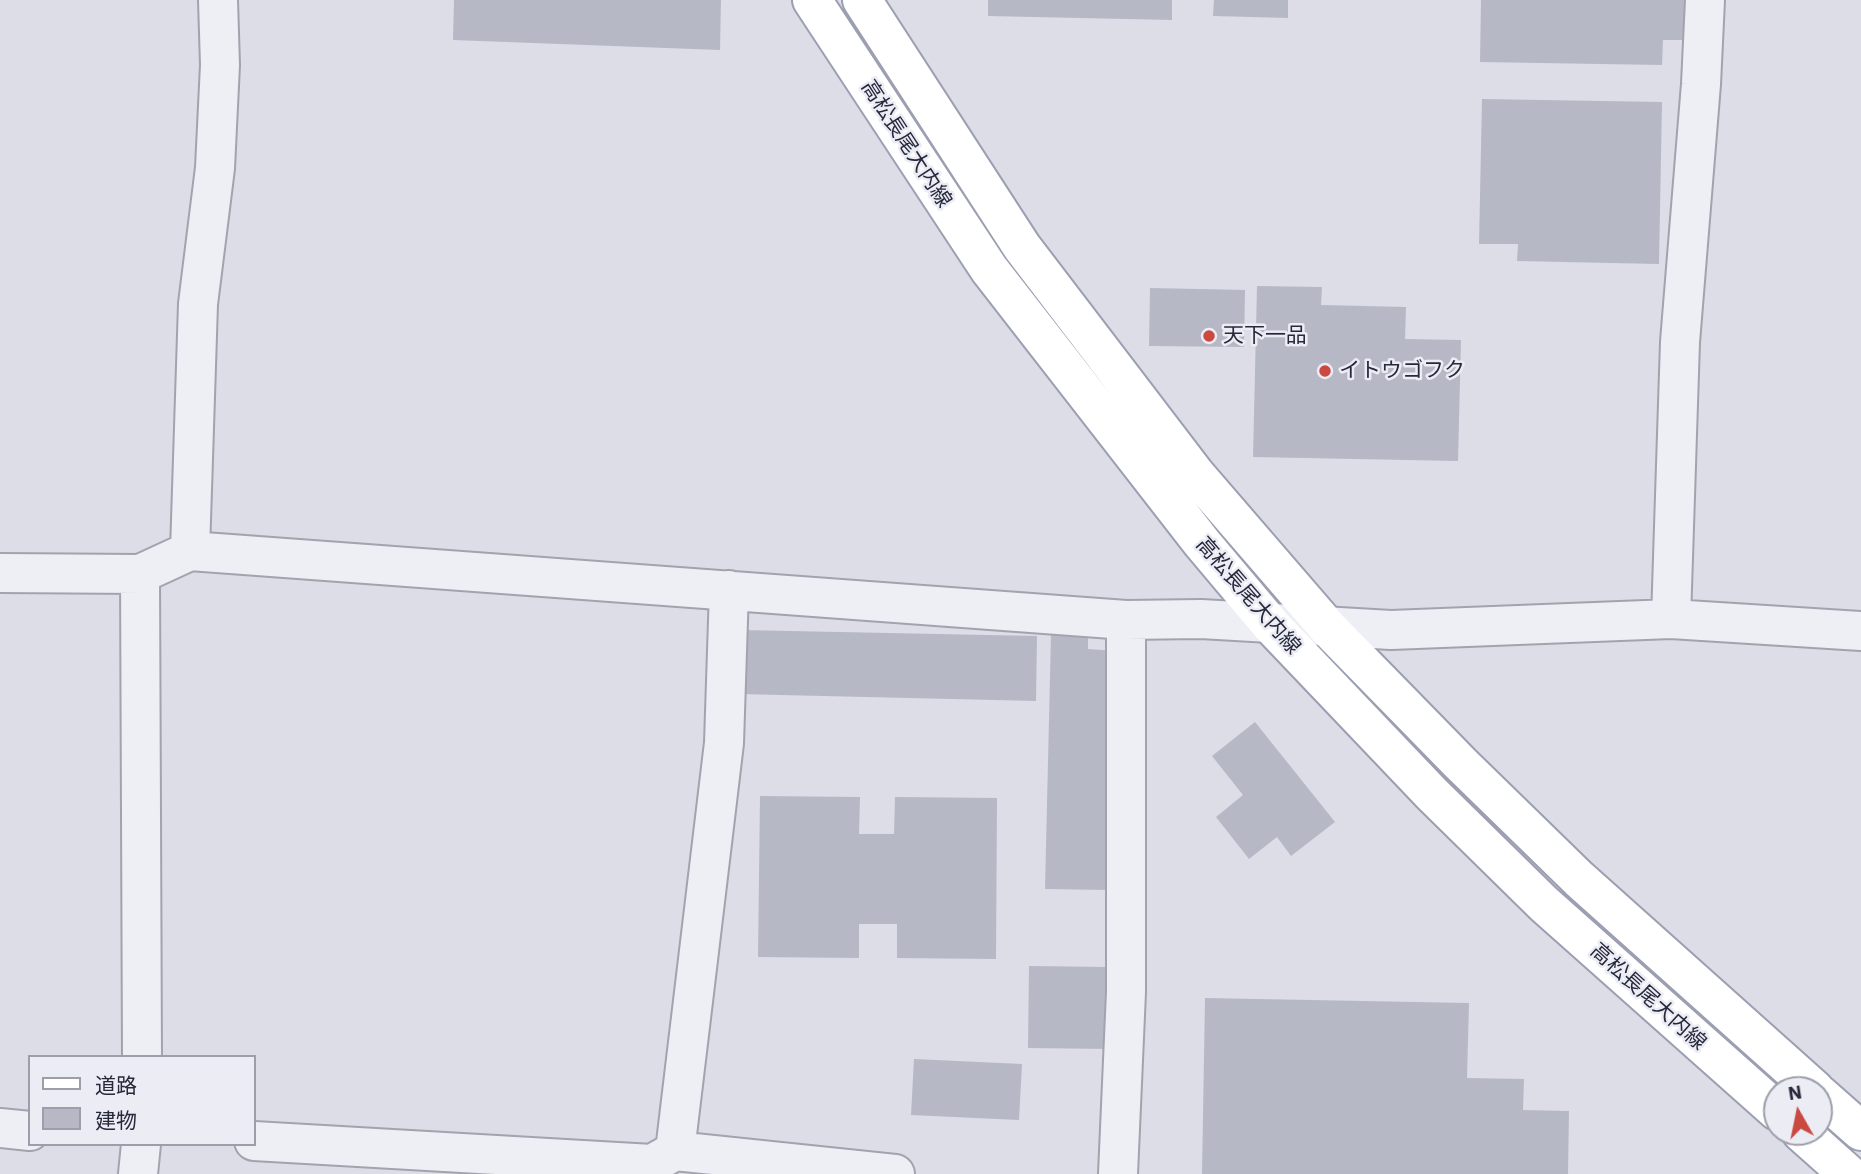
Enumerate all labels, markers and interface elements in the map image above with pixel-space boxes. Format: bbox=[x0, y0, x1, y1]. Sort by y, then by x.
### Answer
street label: 高松長尾大内線 bbox=[855, 75, 957, 213]
place label: 天下一品 bbox=[1223, 323, 1307, 349]
marker: 天下一品 bbox=[1201, 328, 1217, 344]
place label: イトウゴフク bbox=[1339, 358, 1465, 384]
marker: イトウゴフク bbox=[1317, 363, 1333, 379]
street label: 高松長尾大内線 bbox=[1190, 532, 1306, 660]
street label: 高松長尾大内線 bbox=[1585, 938, 1711, 1056]
legend bbox=[28, 1055, 256, 1146]
text: 道路 bbox=[95, 1071, 137, 1099]
north arrow bbox=[1763, 1076, 1833, 1146]
text: N bbox=[1786, 1079, 1804, 1105]
text: 建物 bbox=[95, 1106, 137, 1134]

